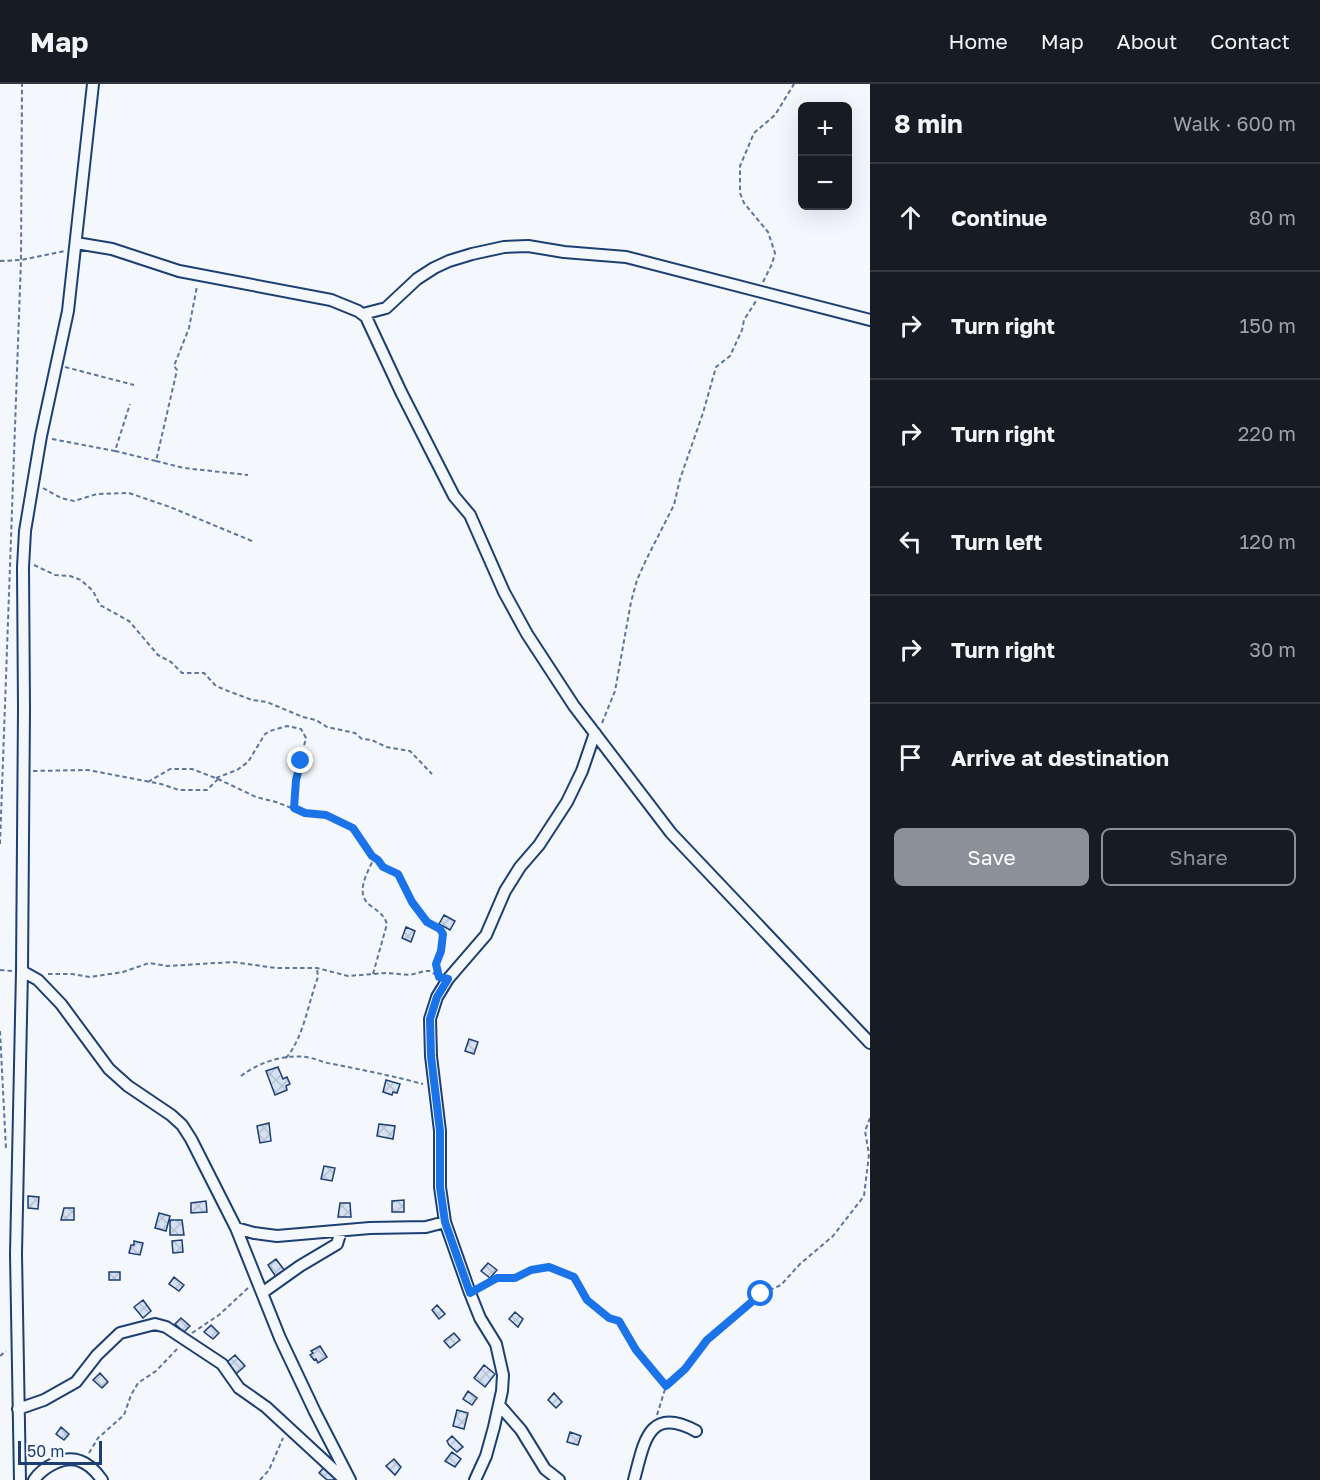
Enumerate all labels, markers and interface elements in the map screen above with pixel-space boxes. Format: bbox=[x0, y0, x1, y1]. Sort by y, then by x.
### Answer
text: Map bbox=[30, 25, 88, 58]
text: Home bbox=[948, 28, 1008, 54]
text: Map bbox=[1041, 28, 1084, 54]
text: About bbox=[1117, 28, 1177, 54]
text: Contact bbox=[1210, 28, 1290, 54]
map controls bbox=[798, 102, 852, 210]
button: + bbox=[798, 102, 852, 156]
text: 8 min bbox=[894, 108, 963, 139]
text: Walk · 600 m bbox=[1173, 111, 1296, 135]
button: − bbox=[798, 156, 852, 210]
icon: ahead bbox=[894, 201, 927, 234]
text: Continue bbox=[951, 204, 1047, 231]
text: 80 m bbox=[1249, 205, 1296, 229]
icon: right bbox=[894, 309, 927, 342]
text: Turn right bbox=[951, 312, 1055, 339]
text: 150 m bbox=[1240, 313, 1296, 337]
icon: right bbox=[894, 417, 927, 450]
text: Turn right bbox=[951, 420, 1055, 447]
text: 220 m bbox=[1238, 421, 1296, 445]
icon: left bbox=[894, 525, 927, 558]
text: Turn left bbox=[951, 528, 1042, 555]
text: 120 m bbox=[1240, 529, 1296, 553]
icon: right bbox=[894, 633, 927, 666]
text: Turn right bbox=[951, 636, 1055, 663]
text: 30 m bbox=[1249, 637, 1296, 661]
icon: arrive bbox=[894, 741, 927, 774]
text: Arrive at destination bbox=[951, 744, 1169, 771]
route end bbox=[287, 747, 313, 773]
button: Save bbox=[894, 828, 1089, 886]
button: Share bbox=[1101, 828, 1296, 886]
route start bbox=[747, 1280, 773, 1306]
scale bar bbox=[18, 1438, 102, 1466]
text: 50 m bbox=[27, 1441, 64, 1461]

